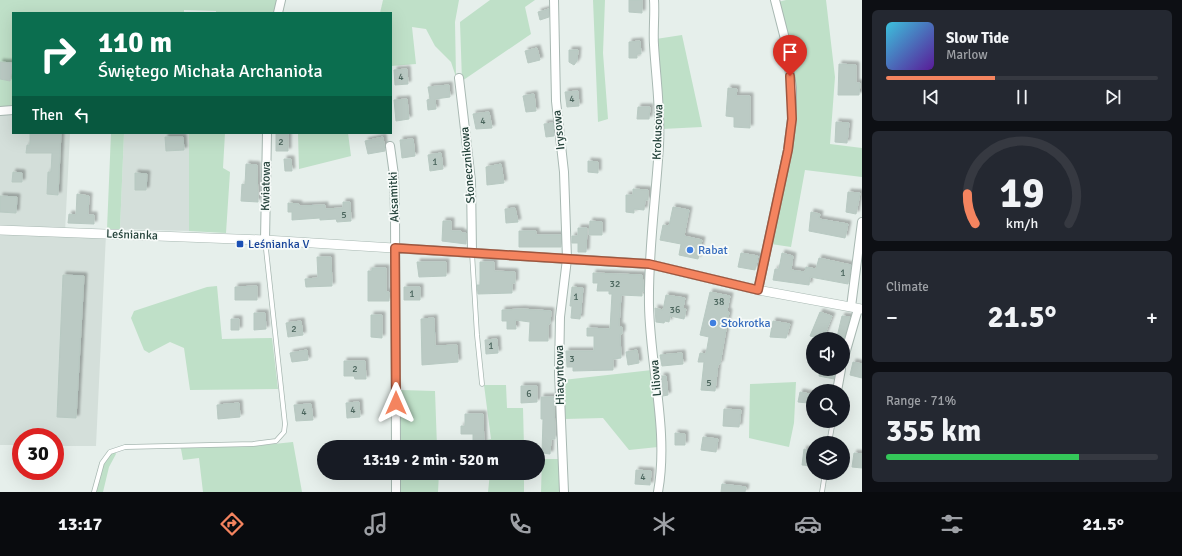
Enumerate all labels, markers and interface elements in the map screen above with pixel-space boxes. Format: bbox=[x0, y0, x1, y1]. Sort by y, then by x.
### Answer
text: 110 m bbox=[98, 26, 172, 60]
icon: right bbox=[32, 28, 84, 80]
text: Slow Tide bbox=[946, 29, 1009, 47]
pin bbox=[773, 35, 807, 76]
icon: arrive bbox=[779, 41, 801, 63]
text: Marlow bbox=[946, 47, 988, 63]
text: Świętego Michała Archanioła bbox=[98, 60, 323, 82]
house number: 4 bbox=[398, 71, 404, 83]
icon: previous bbox=[920, 86, 942, 108]
icon: pause bbox=[1011, 86, 1033, 108]
icon: next bbox=[1102, 86, 1124, 108]
house number: 4 bbox=[569, 93, 575, 105]
icon: left bbox=[71, 104, 93, 126]
street label: Krokusowa bbox=[650, 104, 666, 160]
text: Then bbox=[32, 106, 63, 124]
street label: Irysowa bbox=[549, 109, 569, 151]
house number: 4 bbox=[480, 115, 486, 127]
street label: Słonecznikowa bbox=[457, 126, 479, 204]
house number: 2 bbox=[278, 136, 284, 148]
house number: 1 bbox=[432, 156, 438, 168]
street label: Kwiatowa bbox=[258, 161, 274, 211]
text: 19 bbox=[1000, 168, 1044, 219]
street label: Aksamitki bbox=[386, 171, 402, 223]
house number: 5 bbox=[341, 209, 347, 221]
text: km/h bbox=[1006, 214, 1038, 231]
street label: Leśnianka bbox=[106, 227, 158, 243]
place label: Leśnianka V bbox=[248, 237, 309, 252]
marker: Leśnianka V bbox=[235, 239, 245, 249]
place label: Rabat bbox=[698, 243, 728, 258]
marker: Rabat bbox=[685, 245, 695, 255]
house number: 1 bbox=[840, 267, 846, 279]
house number: 32 bbox=[610, 278, 620, 290]
text: Climate bbox=[886, 279, 929, 295]
house number: 1 bbox=[409, 288, 415, 300]
house number: 1 bbox=[573, 291, 579, 303]
house number: 38 bbox=[714, 296, 724, 308]
text: 21.5° bbox=[987, 299, 1057, 336]
house number: 36 bbox=[670, 304, 680, 316]
text: − bbox=[886, 304, 898, 331]
text: + bbox=[1146, 304, 1158, 331]
place label: Stokrotka bbox=[721, 316, 771, 331]
marker: Stokrotka bbox=[708, 318, 718, 328]
house number: 2 bbox=[291, 323, 297, 335]
map controls bbox=[806, 332, 850, 480]
button: sound bbox=[806, 332, 850, 376]
house number: 1 bbox=[488, 340, 494, 352]
street label: Hiacyntowa bbox=[552, 345, 568, 405]
house number: 3 bbox=[569, 353, 575, 365]
street label: Liliowa bbox=[647, 359, 665, 397]
house number: 2 bbox=[352, 363, 358, 375]
house number: 5 bbox=[706, 377, 712, 389]
position arrow bbox=[375, 382, 417, 424]
button: search bbox=[806, 384, 850, 428]
house number: 6 bbox=[526, 388, 532, 400]
text: Range · 71% bbox=[886, 393, 956, 409]
house number: 4 bbox=[350, 404, 356, 416]
house number: 4 bbox=[301, 406, 307, 418]
text: 355 km bbox=[886, 413, 981, 450]
speed limit sign: 30 bbox=[12, 428, 64, 480]
button: layers bbox=[806, 436, 850, 480]
text: 13:19 · 2 min · 520 m bbox=[363, 451, 499, 469]
house number: 4 bbox=[640, 471, 646, 483]
icon: directions bbox=[218, 510, 246, 538]
icon: music bbox=[362, 510, 390, 538]
icon: phone bbox=[506, 510, 534, 538]
icon: climate bbox=[650, 510, 678, 538]
icon: car bbox=[794, 510, 822, 538]
icon: filters bbox=[938, 510, 966, 538]
text: 13:17 bbox=[58, 513, 102, 535]
text: 21.5° bbox=[1082, 513, 1124, 535]

